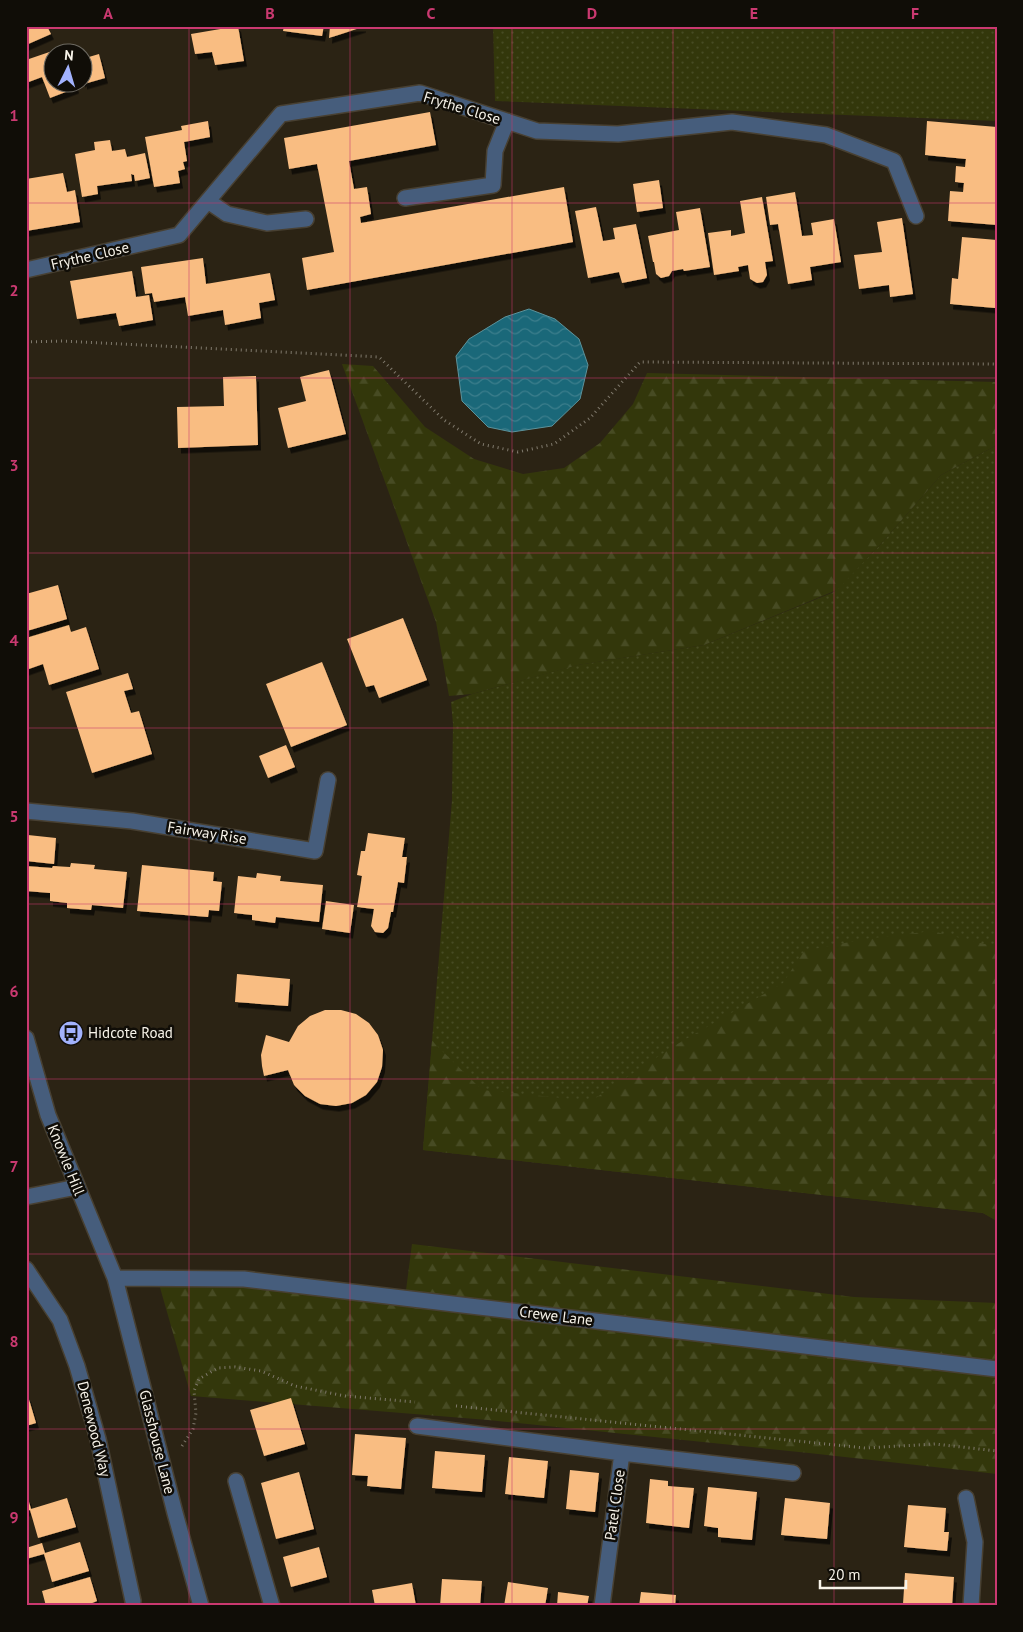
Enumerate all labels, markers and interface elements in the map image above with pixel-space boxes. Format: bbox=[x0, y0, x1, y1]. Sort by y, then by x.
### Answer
text: A bbox=[103, 3, 113, 23]
text: B bbox=[265, 3, 275, 23]
text: C bbox=[427, 3, 436, 23]
text: D bbox=[587, 3, 597, 23]
text: E bbox=[750, 3, 758, 23]
text: F bbox=[911, 3, 919, 23]
north arrow bbox=[42, 42, 92, 92]
text: N bbox=[64, 46, 75, 64]
street label: Frythe Close bbox=[421, 87, 503, 128]
text: 1 bbox=[9, 105, 19, 125]
street label: Frythe Close bbox=[49, 237, 131, 274]
text: 2 bbox=[9, 280, 19, 300]
text: 3 bbox=[9, 455, 19, 475]
text: 4 bbox=[9, 630, 19, 650]
text: 5 bbox=[9, 806, 19, 826]
street label: Fairway Rise bbox=[166, 817, 248, 848]
text: 6 bbox=[9, 981, 19, 1001]
bus stop icon: Hidcote Road bbox=[58, 1020, 84, 1046]
place label: Hidcote Road bbox=[88, 1023, 173, 1042]
street label: Knowle Hill bbox=[44, 1122, 89, 1199]
text: 7 bbox=[9, 1156, 19, 1176]
street label: Crewe Lane bbox=[518, 1302, 594, 1329]
text: 8 bbox=[9, 1331, 19, 1351]
street label: Denewood Way bbox=[73, 1379, 116, 1479]
street label: Glasshouse Lane bbox=[135, 1388, 180, 1496]
street label: Patel Close bbox=[600, 1468, 629, 1541]
text: 9 bbox=[9, 1507, 19, 1527]
scale bar bbox=[820, 1557, 907, 1589]
text: 20 m bbox=[828, 1565, 861, 1584]

